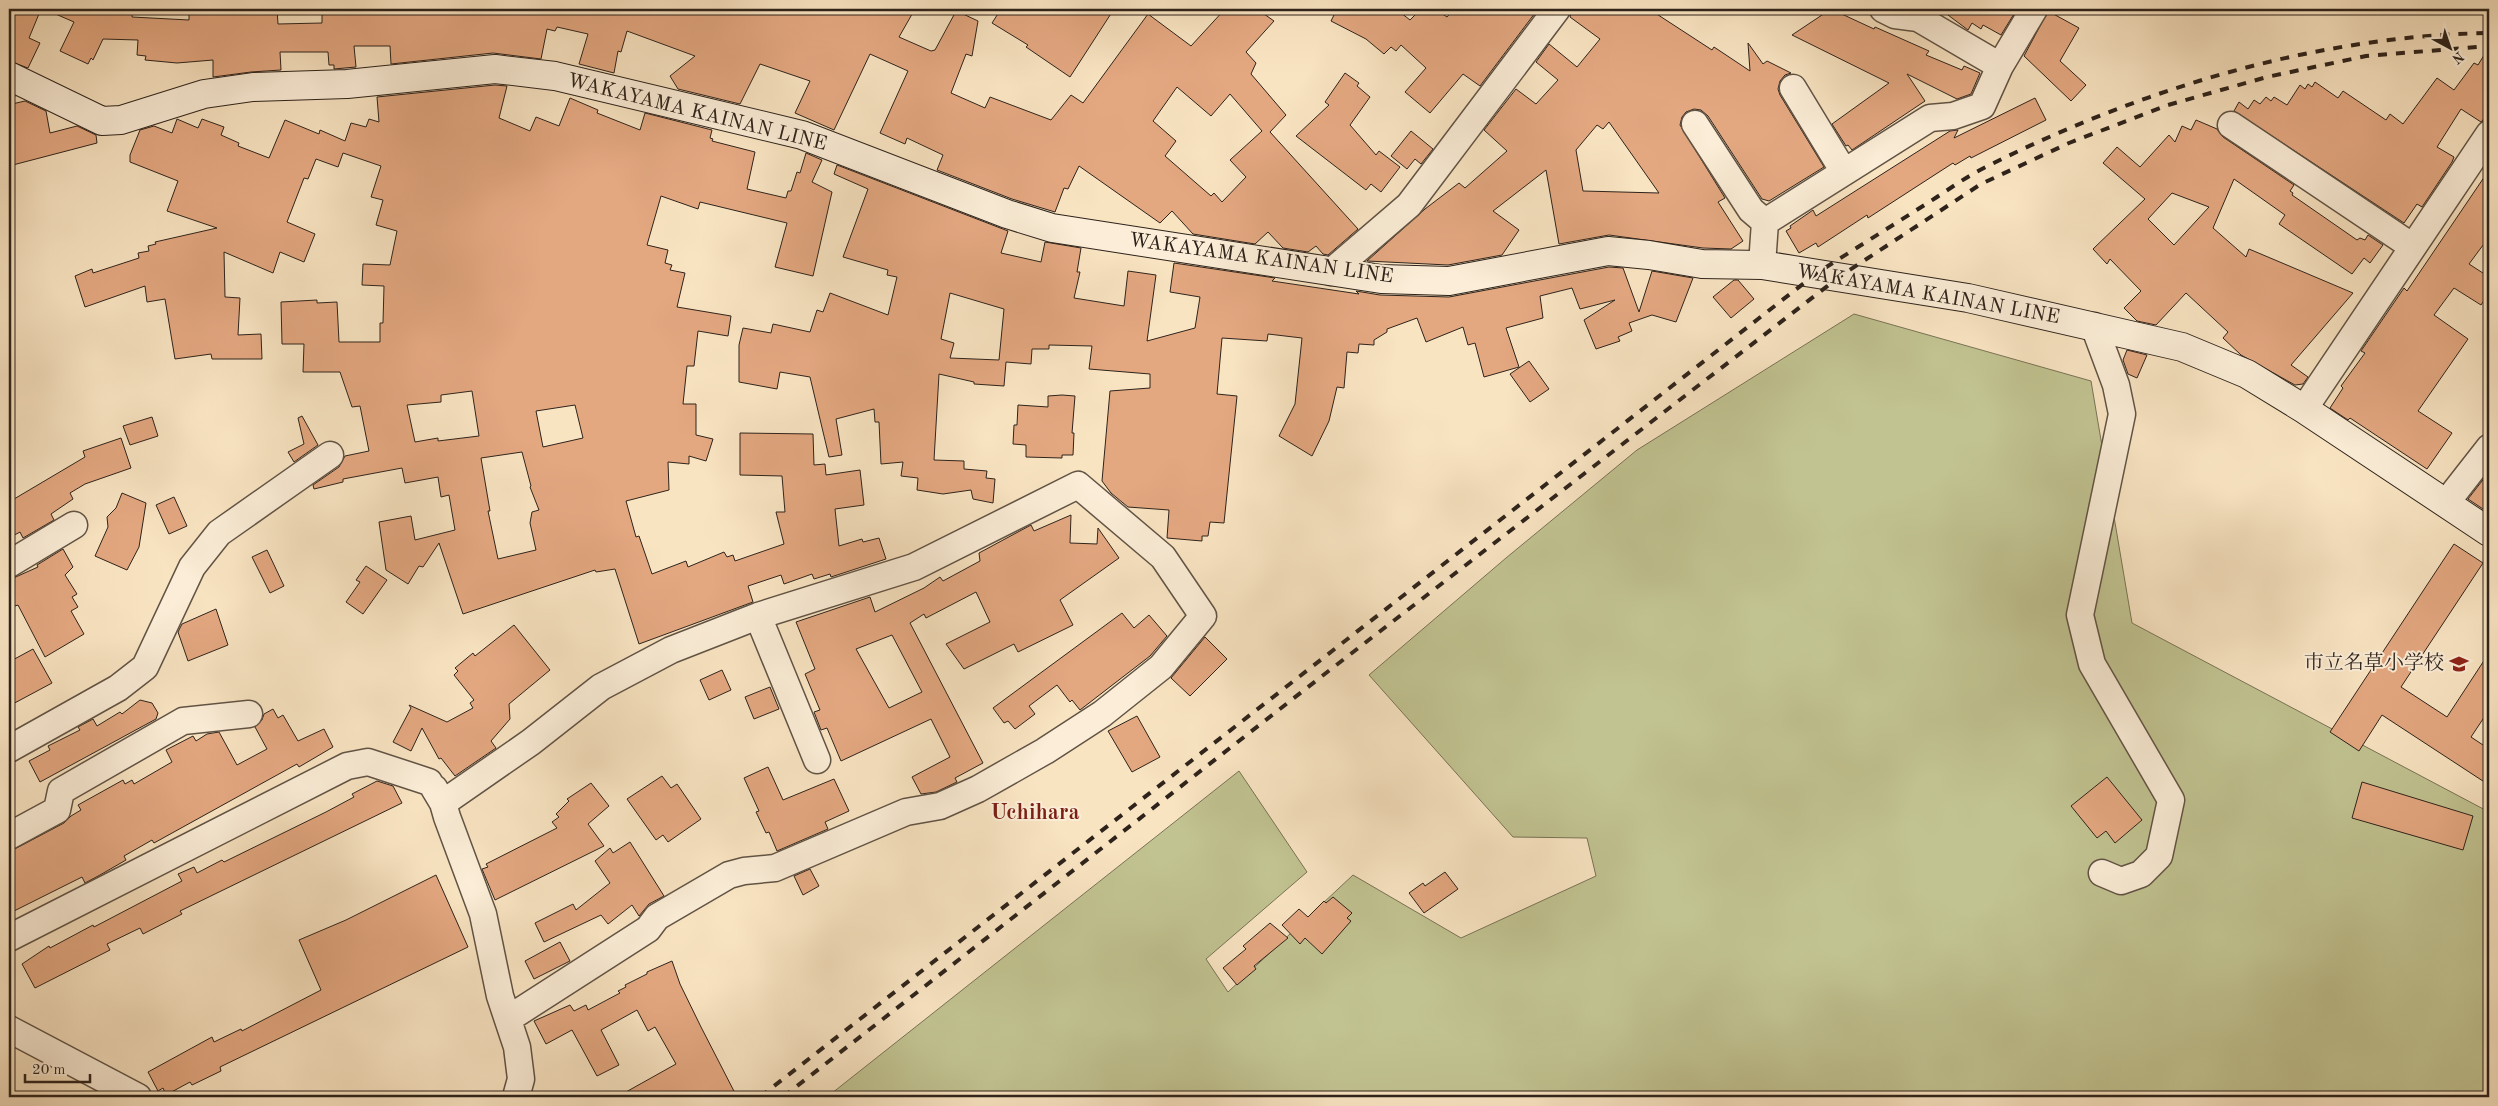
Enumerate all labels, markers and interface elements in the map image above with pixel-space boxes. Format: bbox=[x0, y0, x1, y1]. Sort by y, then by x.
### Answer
north arrow bbox=[2426, 22, 2476, 72]
text: N bbox=[2449, 48, 2466, 66]
street label: WAKAYAMA KAINAN LINE bbox=[565, 71, 829, 155]
street label: WAKAYAMA KAINAN LINE bbox=[1128, 231, 1394, 287]
street label: WAKAYAMA KAINAN LINE bbox=[1795, 262, 2061, 328]
place label: 市立名草小学校 bbox=[2304, 652, 2444, 674]
school or university icon: 市立名草小学校 bbox=[2448, 653, 2470, 675]
district label: Uchihara bbox=[990, 802, 1080, 824]
scale bar bbox=[25, 1051, 90, 1083]
text: 20 m bbox=[32, 1063, 66, 1078]

